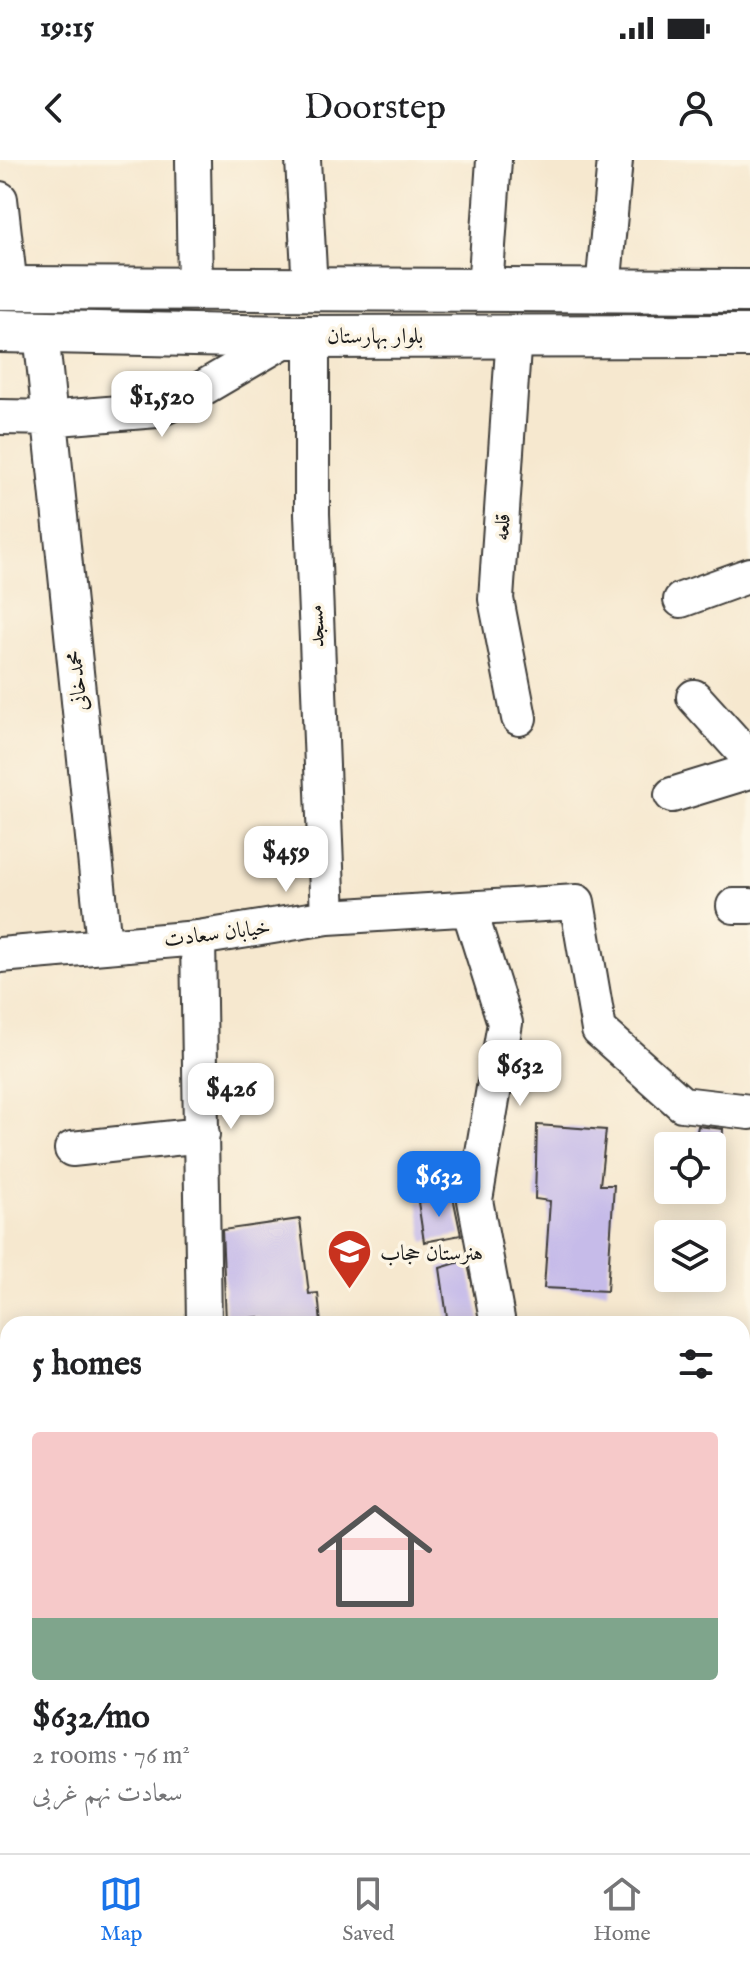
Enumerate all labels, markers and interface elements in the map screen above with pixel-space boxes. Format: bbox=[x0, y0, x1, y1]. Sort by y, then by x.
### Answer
text: 19:15 bbox=[40, 9, 94, 47]
text: Doorstep bbox=[304, 85, 446, 131]
icon: back bbox=[32, 86, 76, 130]
icon: person bbox=[674, 86, 718, 130]
street label: بلوار بهارستان bbox=[327, 323, 423, 351]
pin: $1,520 bbox=[97, 371, 227, 439]
text: $1,520 bbox=[129, 380, 195, 413]
street label: قلعه bbox=[488, 513, 518, 542]
street label: مسجد bbox=[302, 604, 332, 648]
street label: محمدخانی bbox=[61, 649, 95, 713]
pin: $459 bbox=[239, 826, 333, 894]
text: $459 bbox=[262, 835, 310, 868]
street label: خیابان سعادت bbox=[162, 914, 272, 954]
pin: $632 bbox=[473, 1040, 567, 1108]
text: $632 bbox=[496, 1049, 544, 1082]
pin: $426 bbox=[184, 1063, 278, 1131]
text: $426 bbox=[206, 1072, 256, 1105]
map controls bbox=[654, 1132, 726, 1292]
button: locate bbox=[654, 1132, 726, 1204]
pin: $632 bbox=[392, 1151, 486, 1219]
text: $632 bbox=[415, 1160, 463, 1193]
button: layers bbox=[654, 1220, 726, 1292]
school or university icon: هنرستان حجاب bbox=[325, 1228, 373, 1291]
place label: هنرستان حجاب bbox=[380, 1240, 483, 1268]
icon: filters bbox=[674, 1342, 718, 1386]
text: 5 homes bbox=[32, 1343, 142, 1386]
icon: home bbox=[303, 1484, 447, 1628]
text: $632/mo bbox=[32, 1696, 150, 1739]
text: 2 rooms · 76 m² bbox=[32, 1739, 190, 1772]
text: سعادت نهم غربی bbox=[32, 1777, 183, 1810]
tab: Map bbox=[99, 1872, 143, 1948]
tab: Saved bbox=[342, 1872, 394, 1948]
tab: Home bbox=[593, 1872, 651, 1948]

